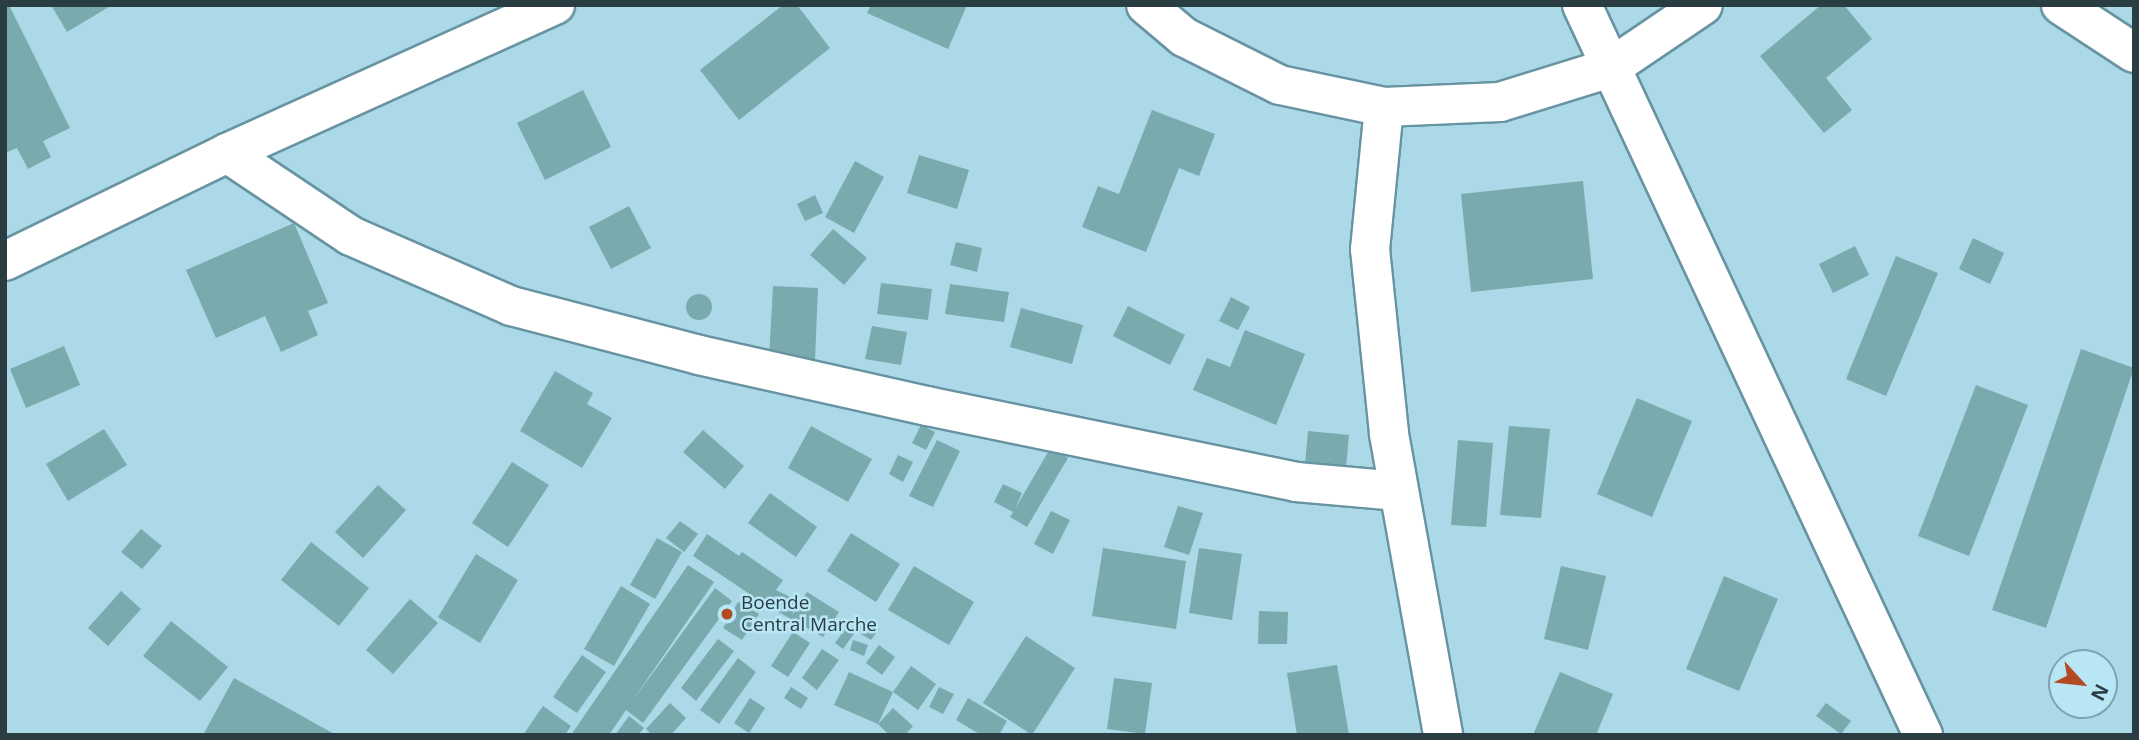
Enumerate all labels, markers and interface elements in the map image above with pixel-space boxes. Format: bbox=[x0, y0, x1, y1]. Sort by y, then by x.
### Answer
place label: Boende Central Marche bbox=[741, 592, 877, 636]
marker: Boende Central Marche bbox=[719, 606, 735, 622]
north arrow bbox=[2048, 649, 2118, 719]
text: N bbox=[2085, 680, 2115, 705]

